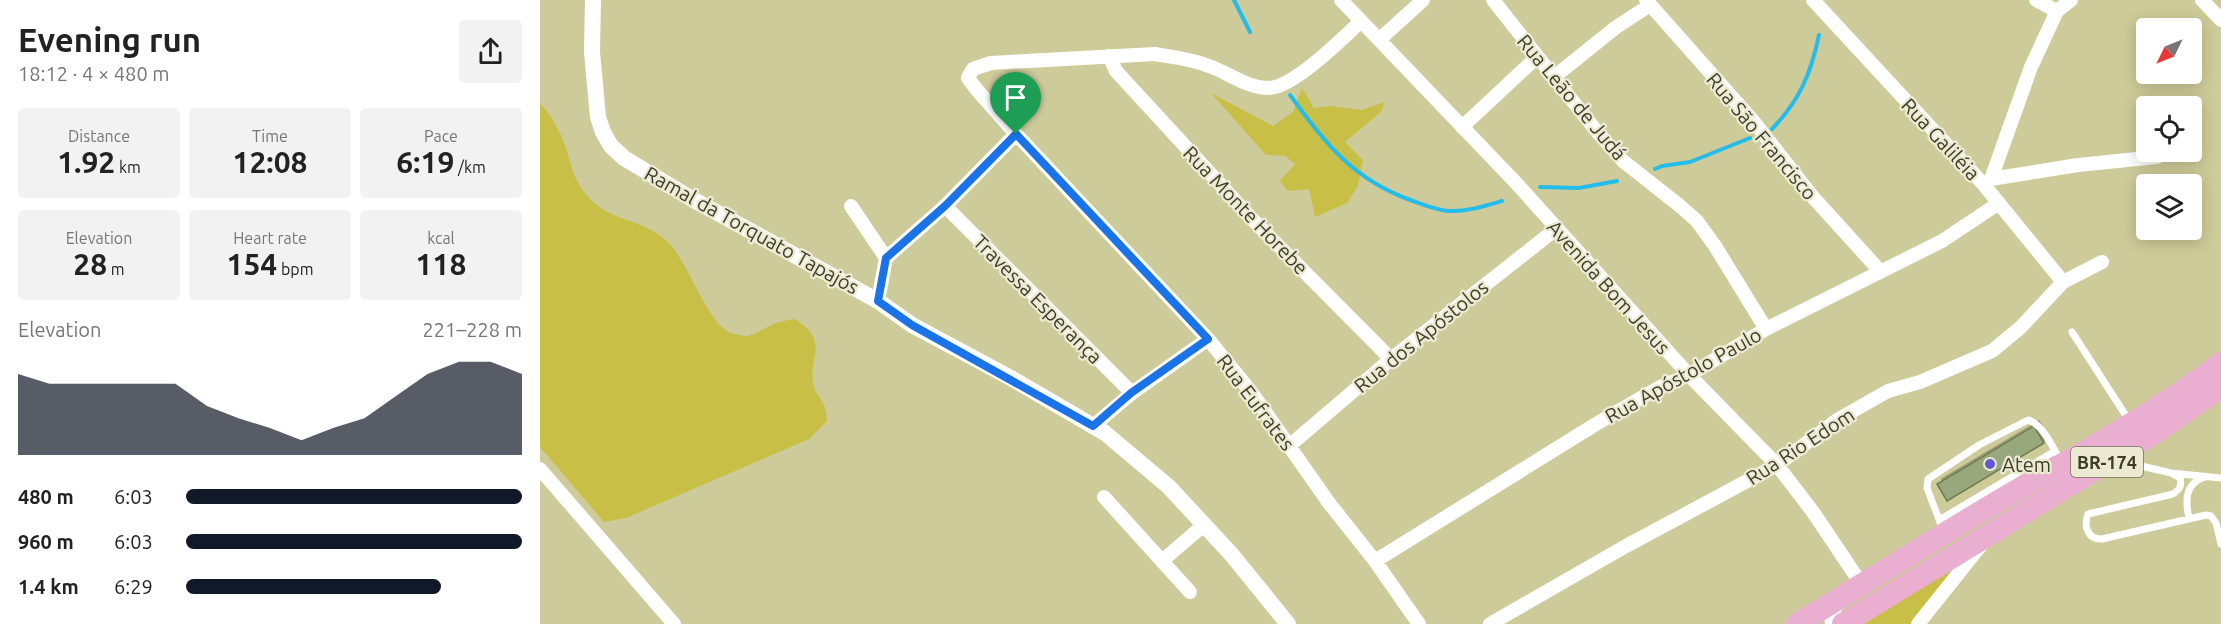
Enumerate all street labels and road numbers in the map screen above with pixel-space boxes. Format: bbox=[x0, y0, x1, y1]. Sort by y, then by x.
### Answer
street label: Rua Leão de Judá bbox=[1513, 29, 1631, 165]
street label: Rua São Francisco bbox=[1702, 68, 1822, 204]
street label: Rua Galiléia bbox=[1897, 93, 1985, 185]
street label: Rua Monte Horebe bbox=[1179, 141, 1313, 279]
street label: Ramal da Torquato Tapajós bbox=[641, 161, 863, 299]
street label: Avenida Bom Jesus bbox=[1543, 215, 1675, 359]
street label: Travessa Esperança bbox=[969, 230, 1107, 368]
street label: Rua dos Apóstolos bbox=[1349, 275, 1493, 397]
street label: Rua Apóstolo Paulo bbox=[1601, 322, 1765, 428]
street label: Rua Eufrates bbox=[1212, 349, 1300, 455]
street label: Rua Rio Edom bbox=[1742, 403, 1858, 489]
road number: BR-174 bbox=[2071, 447, 2143, 477]

